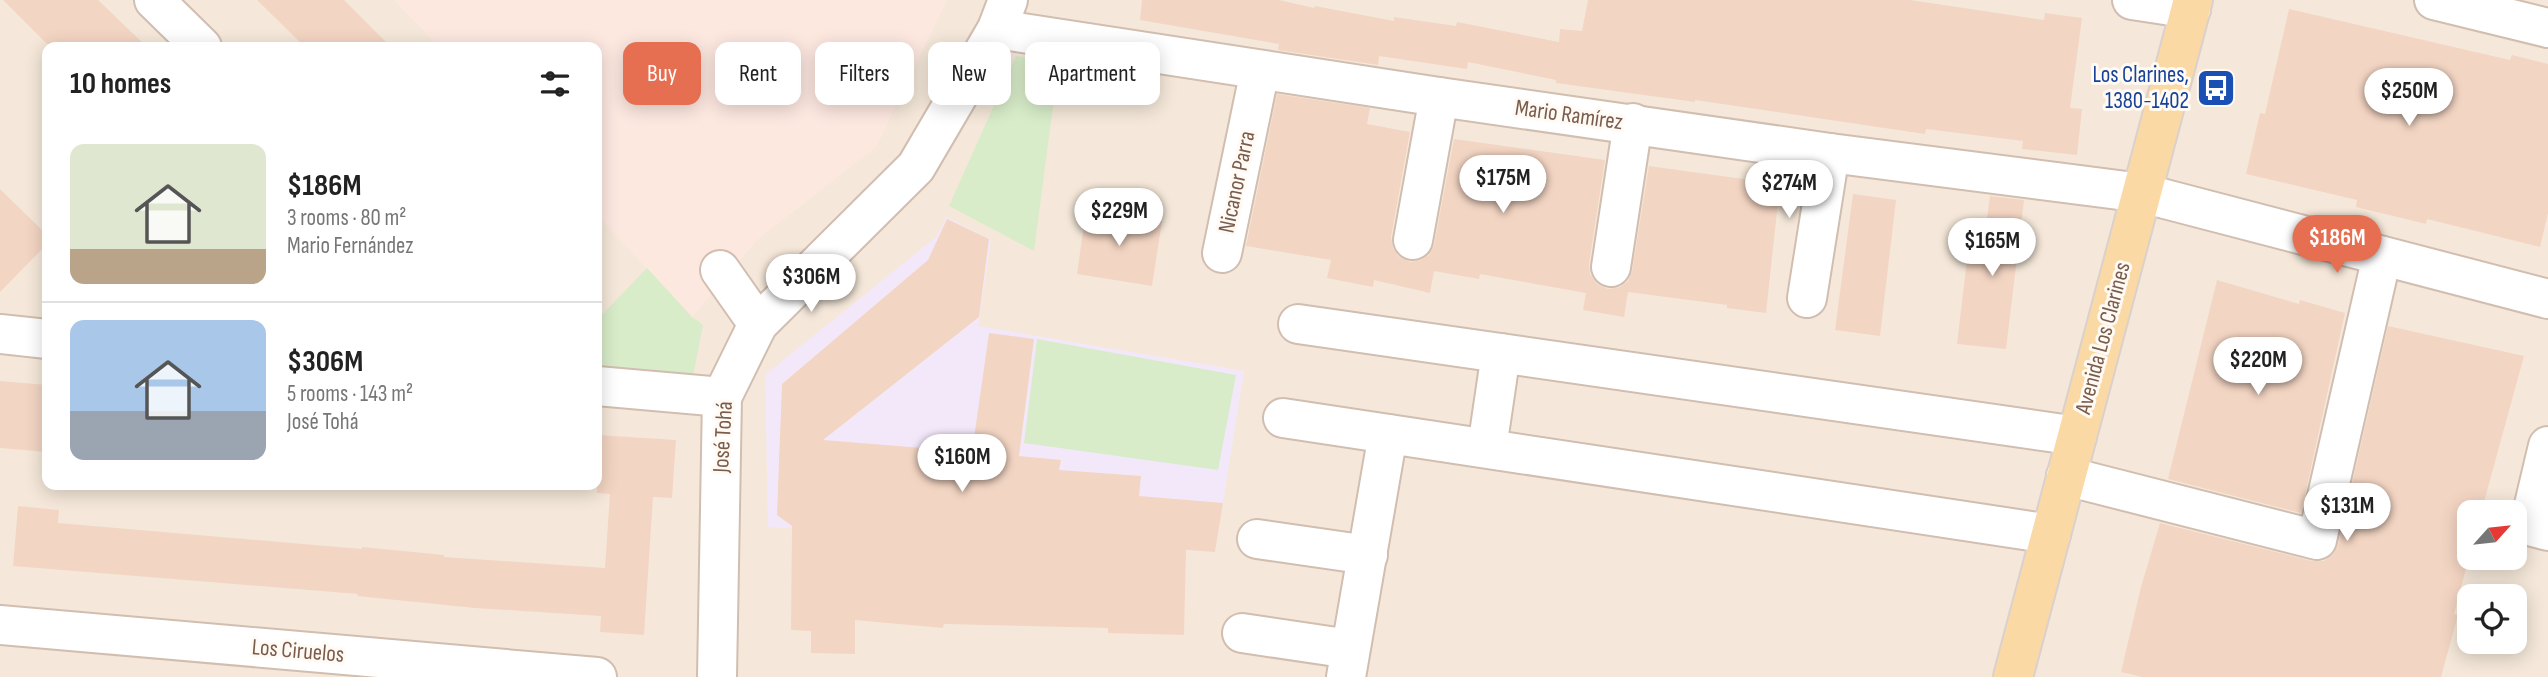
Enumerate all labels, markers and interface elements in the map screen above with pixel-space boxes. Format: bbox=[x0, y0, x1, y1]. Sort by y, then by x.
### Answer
chip: Buy bbox=[623, 42, 701, 105]
chip: Rent bbox=[715, 42, 801, 105]
chip: Filters bbox=[815, 42, 914, 105]
chip: New bbox=[928, 42, 1011, 105]
chip: Apartment bbox=[1025, 42, 1160, 105]
place label: Los Clarines, 1380-1402 bbox=[2092, 61, 2189, 115]
icon: filters bbox=[536, 65, 574, 103]
text: 10 homes bbox=[70, 66, 171, 102]
bus stop icon: Los Clarines, 1380-1402 bbox=[2195, 67, 2237, 109]
pin: $250M bbox=[2360, 68, 2458, 128]
text: $250M bbox=[2380, 77, 2438, 105]
street label: Mario Ramírez bbox=[1513, 94, 1625, 136]
street label: Nicanor Parra bbox=[1213, 129, 1261, 235]
pin: $175M bbox=[1454, 156, 1552, 215]
pin: $274M bbox=[1740, 160, 1838, 220]
text: $175M bbox=[1475, 164, 1531, 192]
text: $186M bbox=[287, 168, 361, 204]
text: $274M bbox=[1761, 169, 1817, 197]
icon: home bbox=[126, 172, 210, 256]
pin: $229M bbox=[1070, 188, 1168, 248]
text: $229M bbox=[1090, 197, 1148, 225]
text: 3 rooms · 80 m² bbox=[287, 204, 406, 232]
pin: $186M bbox=[2288, 216, 2386, 275]
pin: $165M bbox=[1943, 218, 2041, 278]
text: $186M bbox=[2308, 224, 2366, 252]
text: $165M bbox=[1964, 227, 2020, 255]
text: Mario Fernández bbox=[287, 232, 413, 260]
pin: $306M bbox=[762, 254, 860, 314]
street label: Avenida Los Clarines bbox=[2069, 259, 2137, 418]
text: $306M bbox=[782, 263, 840, 291]
pin: $220M bbox=[2209, 338, 2307, 397]
text: $306M bbox=[287, 344, 363, 380]
text: $220M bbox=[2229, 346, 2287, 374]
icon: home bbox=[126, 348, 210, 432]
text: 5 rooms · 143 m² bbox=[287, 380, 413, 408]
street label: José Tohá bbox=[707, 401, 739, 474]
text: José Tohá bbox=[287, 408, 358, 436]
pin: $160M bbox=[913, 434, 1011, 494]
text: $160M bbox=[933, 443, 991, 471]
pin: $131M bbox=[2298, 484, 2396, 543]
text: $131M bbox=[2320, 492, 2374, 520]
north arrow bbox=[2457, 500, 2527, 570]
map controls bbox=[2457, 500, 2527, 654]
button: locate bbox=[2457, 584, 2527, 654]
street label: Los Ciruelos bbox=[251, 633, 345, 669]

